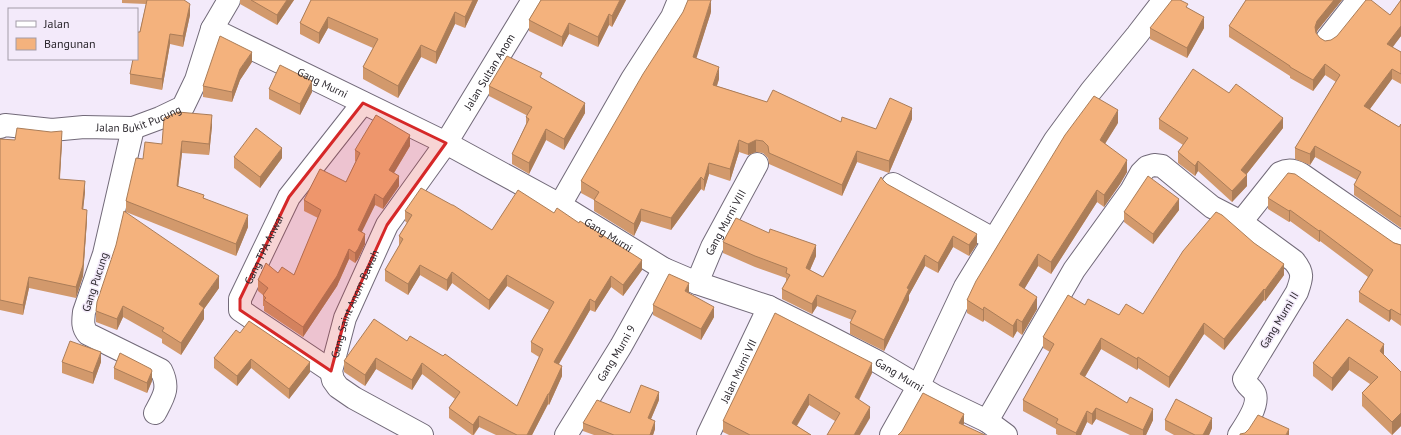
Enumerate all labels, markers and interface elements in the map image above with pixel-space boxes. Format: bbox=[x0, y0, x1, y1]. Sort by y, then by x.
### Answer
legend bbox=[8, 8, 138, 60]
text: Jalan bbox=[43, 16, 69, 31]
street label: Jalan Sultan Anom bbox=[460, 31, 518, 113]
text: Bangunan bbox=[44, 36, 96, 51]
street label: Gang Murni bbox=[295, 65, 350, 101]
street label: Jalan Bukit Pucung bbox=[95, 102, 183, 135]
street label: Gang Murni VIII bbox=[702, 187, 749, 258]
street label: Gang TPA Anwar bbox=[241, 211, 287, 287]
street label: Gang Murni bbox=[582, 215, 635, 255]
street label: Gang Saint Anom Bawah bbox=[328, 247, 382, 360]
street label: Gang Pucung bbox=[79, 250, 111, 313]
street label: Gang Murni II bbox=[1257, 289, 1301, 351]
street label: Gang Murni 9 bbox=[594, 322, 638, 384]
street label: Jalan Murni VII bbox=[717, 337, 760, 406]
street label: Gang Murni bbox=[872, 355, 926, 395]

